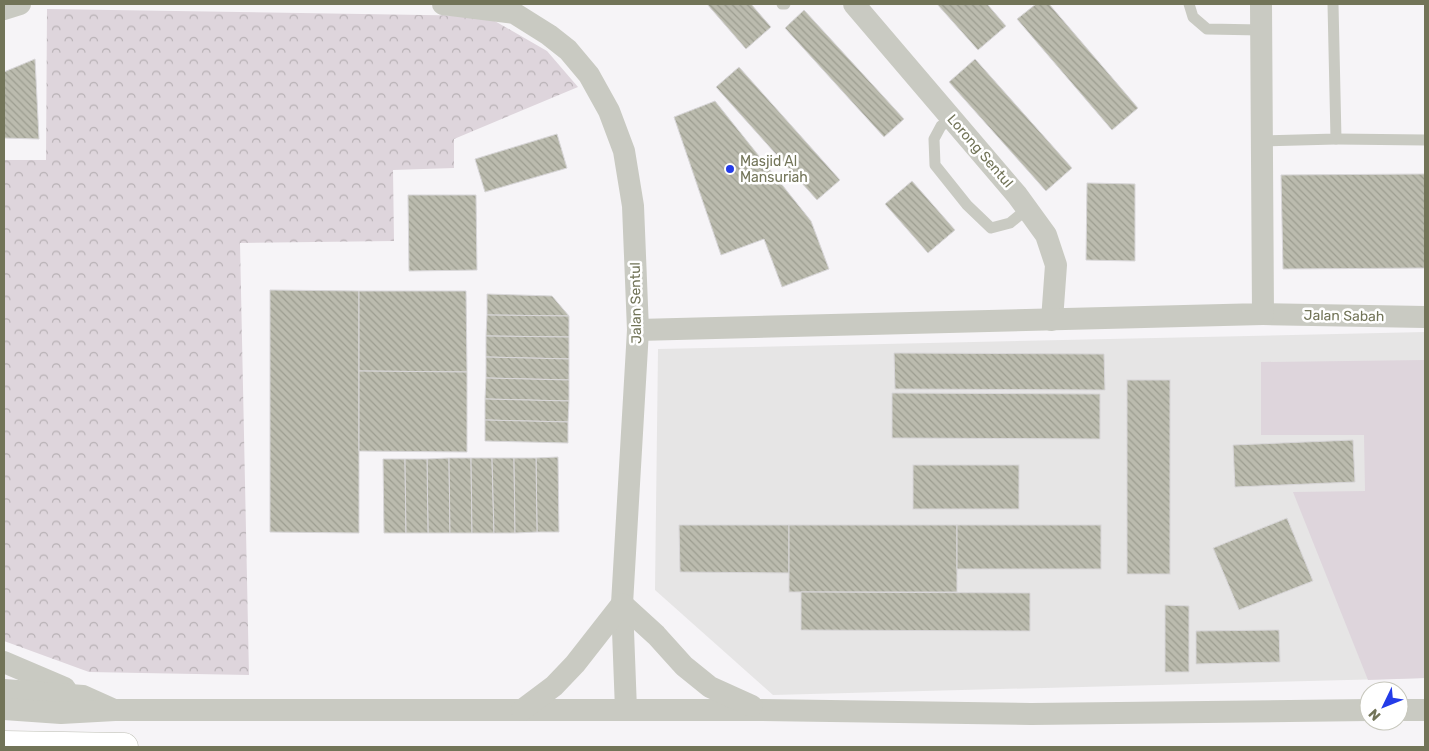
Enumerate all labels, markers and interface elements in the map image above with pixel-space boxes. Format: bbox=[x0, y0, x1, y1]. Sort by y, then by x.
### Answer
street label: Lorong Sentul bbox=[944, 111, 1016, 191]
place label: Masjid Al Mansuriah bbox=[740, 153, 808, 186]
marker: Masjid Al Mansuriah bbox=[724, 163, 736, 175]
street label: Jalan Sentul bbox=[627, 262, 645, 344]
street label: Jalan Sabah bbox=[1304, 307, 1384, 325]
north arrow bbox=[1359, 681, 1409, 731]
text: N bbox=[1365, 705, 1385, 724]

